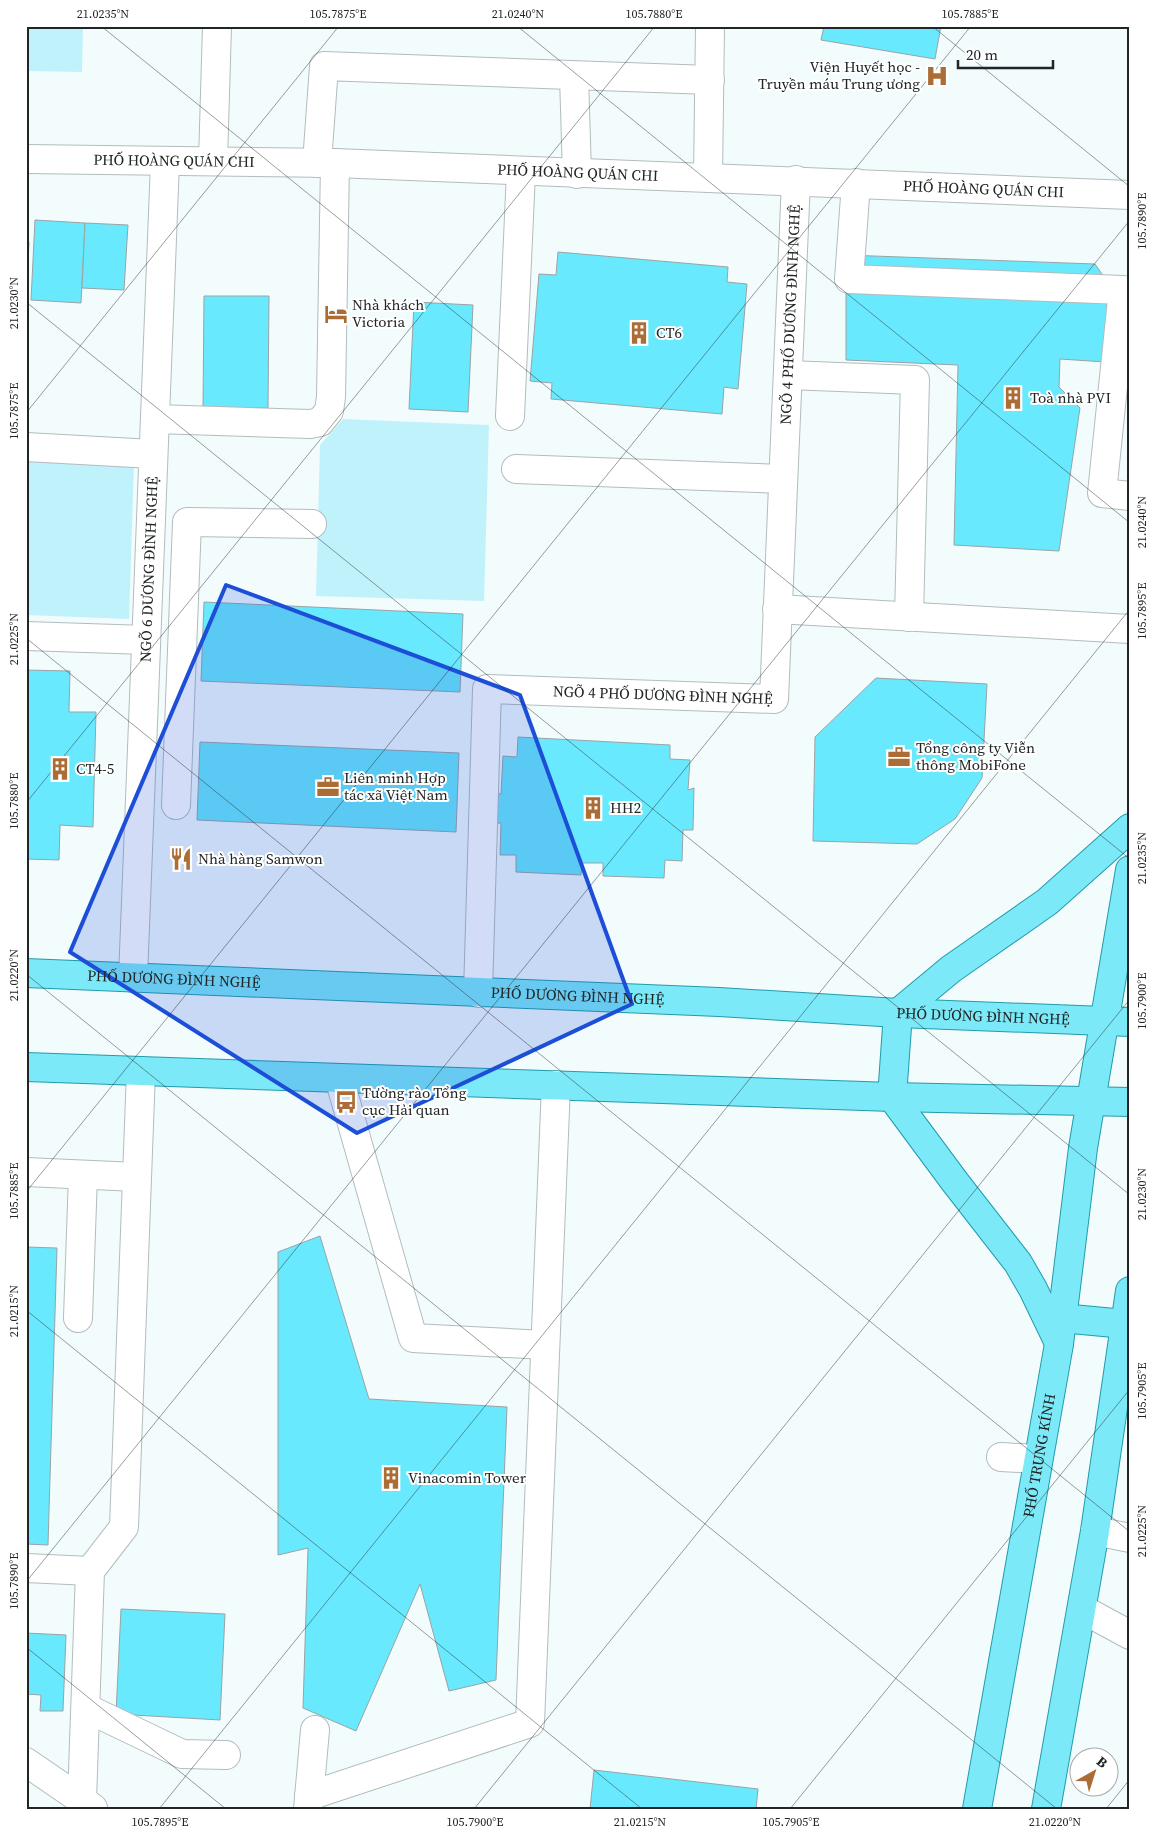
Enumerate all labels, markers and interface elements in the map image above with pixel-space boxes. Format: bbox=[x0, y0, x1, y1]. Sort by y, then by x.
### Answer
text: 21.0235°N bbox=[77, 6, 129, 22]
text: 105.7875°E bbox=[310, 6, 366, 22]
text: 21.0240°N bbox=[492, 6, 544, 22]
text: 105.7880°E bbox=[626, 6, 682, 22]
text: 105.7885°E bbox=[942, 6, 998, 22]
scale bar bbox=[958, 38, 1054, 70]
text: 20 m bbox=[966, 44, 998, 65]
place label: Viện Huyết học - Truyền máu Trung ương bbox=[758, 56, 920, 94]
hospital icon: Viện Huyết học - Truyền máu Trung ương bbox=[924, 63, 950, 89]
street label: PHỐ HOÀNG QUÁN CHI bbox=[93, 149, 255, 172]
street label: PHỐ HOÀNG QUÁN CHI bbox=[497, 159, 659, 186]
street label: PHỐ HOÀNG QUÁN CHI bbox=[902, 175, 1064, 202]
text: 105.7890°E bbox=[1134, 193, 1150, 249]
street label: NGÕ 4 PHỐ DƯƠNG ĐÌNH NGHỆ bbox=[775, 204, 805, 425]
text: 21.0230°N bbox=[6, 277, 22, 329]
place label: Nhà khách Victoria bbox=[352, 294, 424, 332]
hotel icon: Nhà khách Victoria bbox=[323, 301, 349, 327]
building icon: CT6 bbox=[626, 320, 652, 346]
place label: CT6 bbox=[656, 322, 682, 343]
text: 105.7875°E bbox=[6, 383, 22, 439]
building icon: Toà nhà PVI bbox=[1000, 385, 1026, 411]
place label: Toà nhà PVI bbox=[1030, 387, 1111, 408]
street label: NGÕ 6 DƯƠNG ĐÌNH NGHỆ bbox=[134, 476, 163, 662]
text: 21.0240°N bbox=[1134, 496, 1150, 548]
text: 105.7895°E bbox=[1134, 583, 1150, 639]
text: 21.0225°N bbox=[6, 613, 22, 665]
street label: NGÕ 4 PHỐ DƯƠNG ĐÌNH NGHỆ bbox=[553, 680, 773, 709]
place label: Tổng công ty Viễn thông MobiFone bbox=[916, 737, 1035, 775]
office icon: Tổng công ty Viễn thông MobiFone bbox=[886, 744, 912, 770]
building icon: CT4-5 bbox=[47, 756, 73, 782]
place label: CT4-5 bbox=[76, 758, 114, 779]
place label: Liên minh Hợp tác xã Việt Nam bbox=[344, 767, 448, 805]
text: 105.7880°E bbox=[6, 773, 22, 829]
office icon: Liên minh Hợp tác xã Việt Nam bbox=[315, 774, 341, 800]
building icon: HH2 bbox=[580, 795, 606, 821]
place label: HH2 bbox=[610, 797, 641, 818]
text: 21.0235°N bbox=[1134, 832, 1150, 884]
restaurant icon: Nhà hàng Samwon bbox=[168, 846, 194, 872]
place label: Nhà hàng Samwon bbox=[198, 848, 323, 869]
text: 21.0220°N bbox=[6, 949, 22, 1001]
street label: PHỐ DƯƠNG ĐÌNH NGHỆ bbox=[87, 965, 261, 993]
text: 105.7900°E bbox=[1134, 973, 1150, 1029]
street label: PHỐ DƯƠNG ĐÌNH NGHỆ bbox=[490, 981, 665, 1010]
street label: PHỐ DƯƠNG ĐÌNH NGHỆ bbox=[896, 1002, 1070, 1030]
place label: Tường rào Tổng cục Hải quan bbox=[362, 1082, 467, 1120]
bus stop icon: Tường rào Tổng cục Hải quan bbox=[333, 1089, 359, 1115]
text: 105.7885°E bbox=[6, 1163, 22, 1219]
text: 21.0230°N bbox=[1134, 1168, 1150, 1220]
text: 21.0215°N bbox=[6, 1285, 22, 1337]
text: 105.7905°E bbox=[1134, 1363, 1150, 1419]
street label: PHỐ TRUNG KÍNH bbox=[1018, 1391, 1060, 1519]
building icon: Vinacomin Tower bbox=[378, 1465, 404, 1491]
place label: Vinacomin Tower bbox=[408, 1467, 527, 1488]
text: 21.0225°N bbox=[1134, 1505, 1150, 1557]
text: 105.7890°E bbox=[6, 1553, 22, 1609]
north arrow bbox=[1068, 1748, 1118, 1798]
text: B bbox=[1092, 1751, 1112, 1773]
text: 105.7895°E bbox=[132, 1814, 188, 1830]
text: 105.7900°E bbox=[447, 1814, 503, 1830]
text: 21.0215°N bbox=[614, 1814, 666, 1830]
text: 105.7905°E bbox=[763, 1814, 819, 1830]
text: 21.0220°N bbox=[1029, 1814, 1081, 1830]

